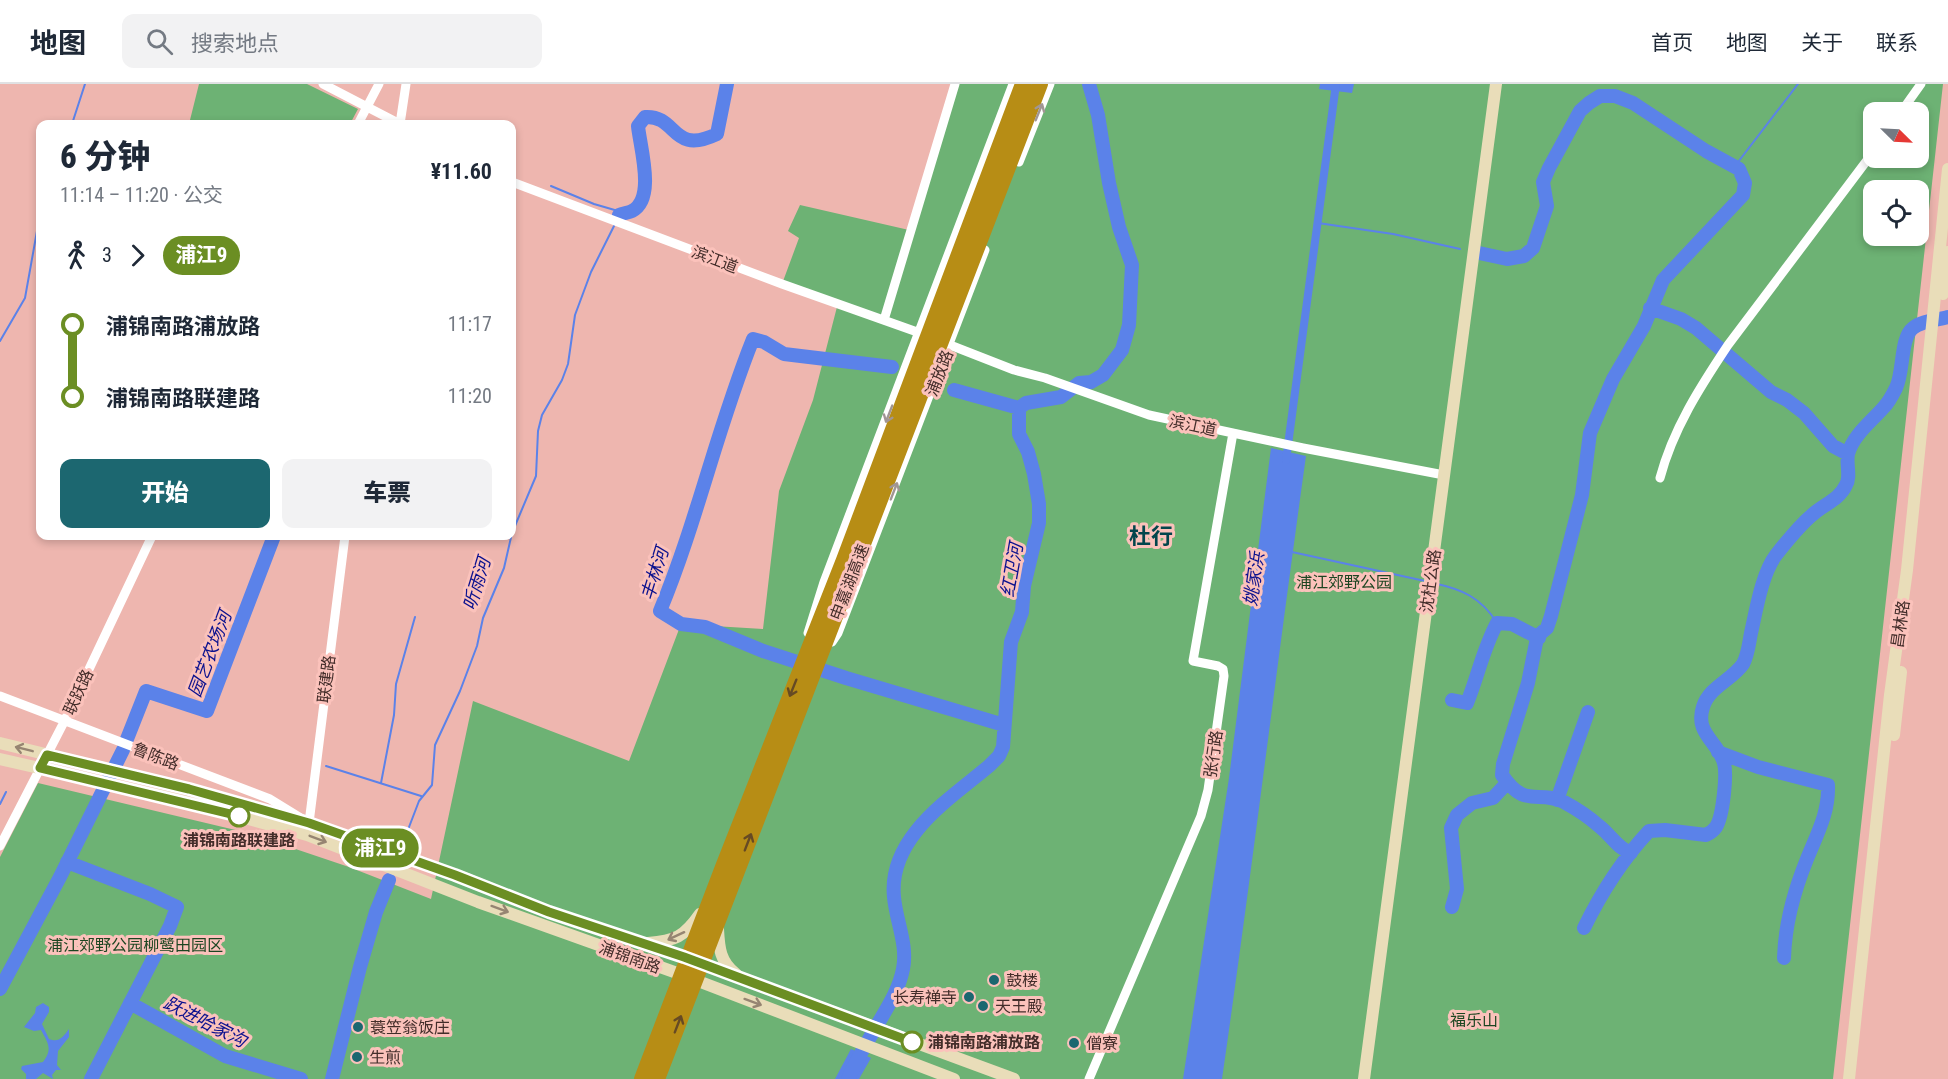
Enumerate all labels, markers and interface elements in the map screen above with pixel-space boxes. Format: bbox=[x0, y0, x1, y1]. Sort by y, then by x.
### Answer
search box bbox=[122, 14, 542, 68]
icon: search bbox=[143, 25, 176, 58]
text: 地图 bbox=[30, 27, 86, 60]
text: 搜索地点 bbox=[191, 31, 279, 56]
text: 首页 bbox=[1651, 31, 1693, 55]
text: 地图 bbox=[1726, 31, 1768, 55]
text: 关于 bbox=[1801, 31, 1843, 55]
text: 联系 bbox=[1876, 31, 1918, 55]
north arrow bbox=[1863, 102, 1929, 168]
map controls bbox=[1863, 102, 1929, 246]
one-way arrow bbox=[1034, 104, 1045, 122]
text: 6 分钟 bbox=[60, 137, 150, 176]
text: ¥11.60 bbox=[431, 159, 492, 184]
button: locate bbox=[1863, 180, 1929, 246]
text: 11:14 – 11:20 · 公交 bbox=[60, 183, 223, 207]
icon: walk bbox=[60, 239, 93, 272]
icon: forward bbox=[121, 239, 154, 272]
street label: 滨江道 bbox=[689, 242, 741, 277]
text: 3 bbox=[102, 243, 112, 267]
text: 浦江9 bbox=[175, 243, 228, 267]
text: 11:17 bbox=[448, 312, 492, 336]
text: 浦锦南路浦放路 bbox=[106, 314, 260, 339]
street label: 浦放路 bbox=[922, 347, 957, 399]
text: 11:20 bbox=[448, 384, 492, 408]
text: 浦锦南路联建路 bbox=[106, 386, 260, 411]
one-way arrow bbox=[883, 404, 894, 423]
street label: 滨江道 bbox=[1167, 411, 1218, 440]
button: 开始 bbox=[60, 459, 270, 528]
button: 车票 bbox=[282, 459, 492, 528]
one-way arrow bbox=[889, 482, 900, 500]
district label: 杜行 bbox=[1129, 524, 1173, 549]
water label: 红卫河 bbox=[996, 539, 1027, 598]
street label: 申嘉湖高速 bbox=[826, 541, 873, 623]
water label: 丰林河 bbox=[637, 542, 673, 603]
street label: 沈杜公路 bbox=[1417, 548, 1444, 614]
water label: 姚家浜 bbox=[1239, 549, 1268, 607]
water label: 听雨河 bbox=[459, 552, 495, 613]
park label: 浦江郊野公园 bbox=[1296, 573, 1392, 592]
street label: 昌林路 bbox=[1888, 599, 1913, 649]
water label: 园艺农场河 bbox=[184, 605, 237, 700]
street label: 联建路 bbox=[314, 654, 339, 704]
street label: 联跃路 bbox=[60, 666, 97, 718]
one-way arrow bbox=[787, 679, 798, 697]
street label: 张行路 bbox=[1201, 729, 1226, 779]
street label: 鲁陈路 bbox=[130, 739, 182, 774]
one-way arrow bbox=[14, 743, 33, 755]
marker: 浦锦南路联建路 bbox=[228, 805, 250, 827]
line badge: 浦江9 bbox=[346, 828, 415, 867]
place label: 浦锦南路联建路 bbox=[183, 831, 295, 850]
one-way arrow bbox=[308, 834, 326, 845]
one-way arrow bbox=[743, 834, 754, 852]
text: 浦江9 bbox=[354, 836, 406, 860]
one-way arrow bbox=[490, 905, 508, 916]
one-way arrow bbox=[667, 931, 685, 943]
park label: 浦江郊野公园柳鹭田园区 bbox=[47, 936, 223, 955]
street label: 浦锦南路 bbox=[597, 938, 663, 977]
place label: 鼓楼 bbox=[1006, 971, 1038, 990]
marker: 鼓楼 bbox=[987, 973, 1001, 987]
place label: 长寿禅寺 bbox=[893, 988, 957, 1007]
marker: 长寿禅寺 bbox=[962, 990, 976, 1004]
water label: 跃进哈家沟 bbox=[160, 992, 252, 1052]
place label: 天王殿 bbox=[995, 997, 1043, 1016]
one-way arrow bbox=[743, 998, 762, 1009]
marker: 天王殿 bbox=[976, 999, 990, 1013]
park label: 福乐山 bbox=[1450, 1011, 1498, 1030]
one-way arrow bbox=[673, 1016, 684, 1034]
place label: 蓑笠翁饭庄 bbox=[370, 1018, 450, 1037]
marker: 蓑笠翁饭庄 bbox=[351, 1020, 365, 1034]
marker: 浦锦南路浦放路 bbox=[901, 1031, 923, 1053]
place label: 浦锦南路浦放路 bbox=[928, 1033, 1040, 1052]
place label: 僧寮 bbox=[1086, 1034, 1118, 1053]
marker: 僧寮 bbox=[1067, 1036, 1081, 1050]
place label: 生煎 bbox=[369, 1048, 401, 1067]
marker: 生煎 bbox=[350, 1050, 364, 1064]

